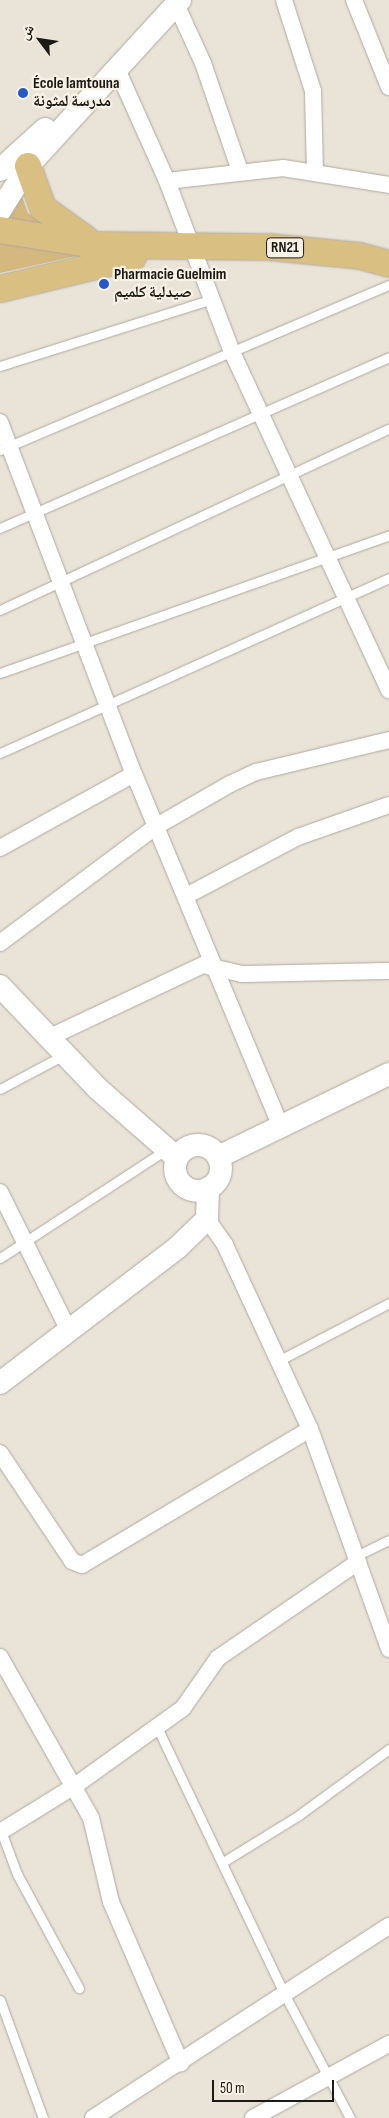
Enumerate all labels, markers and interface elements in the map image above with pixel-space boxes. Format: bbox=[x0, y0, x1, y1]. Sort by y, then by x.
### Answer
north arrow bbox=[15, 15, 65, 65]
text: ش bbox=[16, 21, 38, 43]
place label: École lamtouna مدرسة لمثونة bbox=[33, 74, 119, 112]
marker: École lamtouna مدرسة لمثونة bbox=[17, 87, 29, 99]
road number: RN21 bbox=[265, 236, 305, 260]
place label: Pharmacie Guelmim صيدلية كلميم bbox=[114, 265, 226, 303]
marker: Pharmacie Guelmim صيدلية كلميم bbox=[98, 278, 110, 290]
scale bar bbox=[214, 2070, 336, 2102]
text: 50 m bbox=[220, 2079, 245, 2098]

